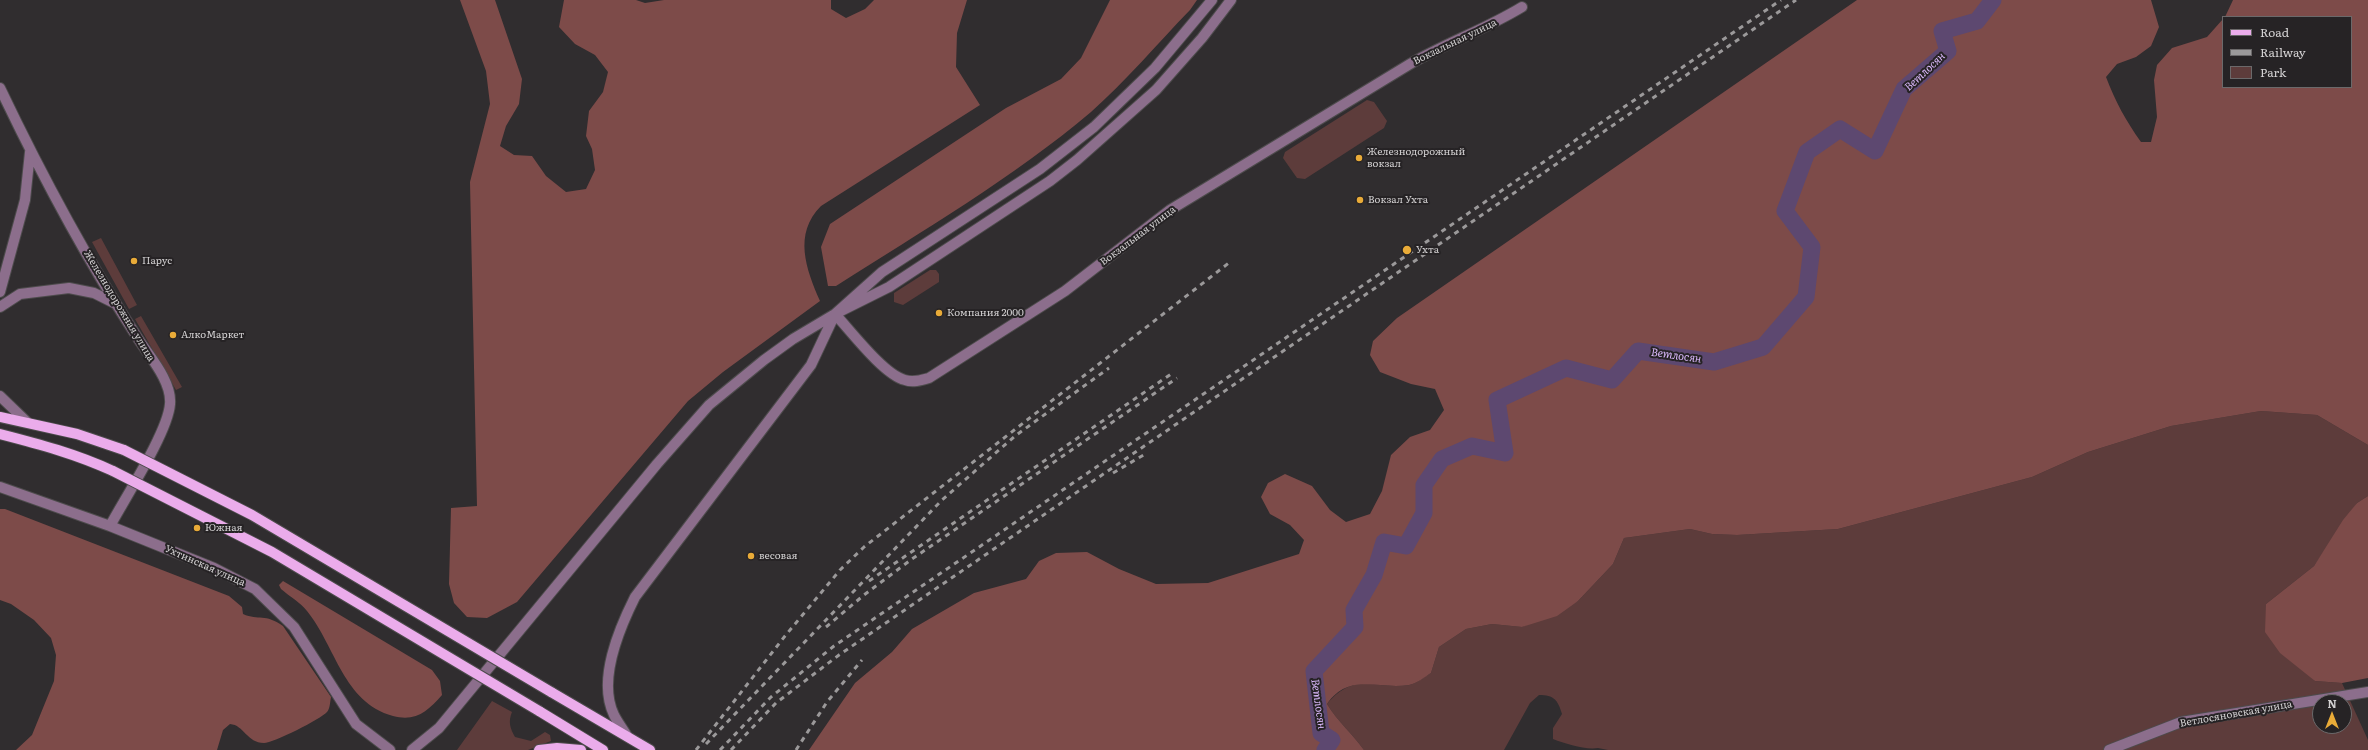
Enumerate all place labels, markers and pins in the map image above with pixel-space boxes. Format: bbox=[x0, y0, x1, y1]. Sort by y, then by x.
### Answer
place label: Железнодорожный вокзал bbox=[1367, 146, 1465, 170]
marker: Железнодорожный вокзал bbox=[1354, 153, 1364, 163]
place label: Вокзал Ухта bbox=[1368, 194, 1428, 206]
marker: Вокзал Ухта bbox=[1355, 195, 1365, 205]
marker: Ухта bbox=[1401, 244, 1413, 256]
place label: Ухта bbox=[1416, 244, 1439, 256]
place label: Парус bbox=[142, 255, 172, 267]
marker: Парус bbox=[129, 256, 139, 266]
place label: Компания 2000 bbox=[947, 307, 1024, 319]
marker: Компания 2000 bbox=[934, 308, 944, 318]
place label: АлкоМаркет bbox=[181, 329, 244, 341]
marker: АлкоМаркет bbox=[168, 330, 178, 340]
place label: Южная bbox=[205, 522, 243, 534]
marker: Южная bbox=[192, 523, 202, 533]
place label: весовая bbox=[759, 550, 798, 562]
marker: весовая bbox=[746, 551, 756, 561]

